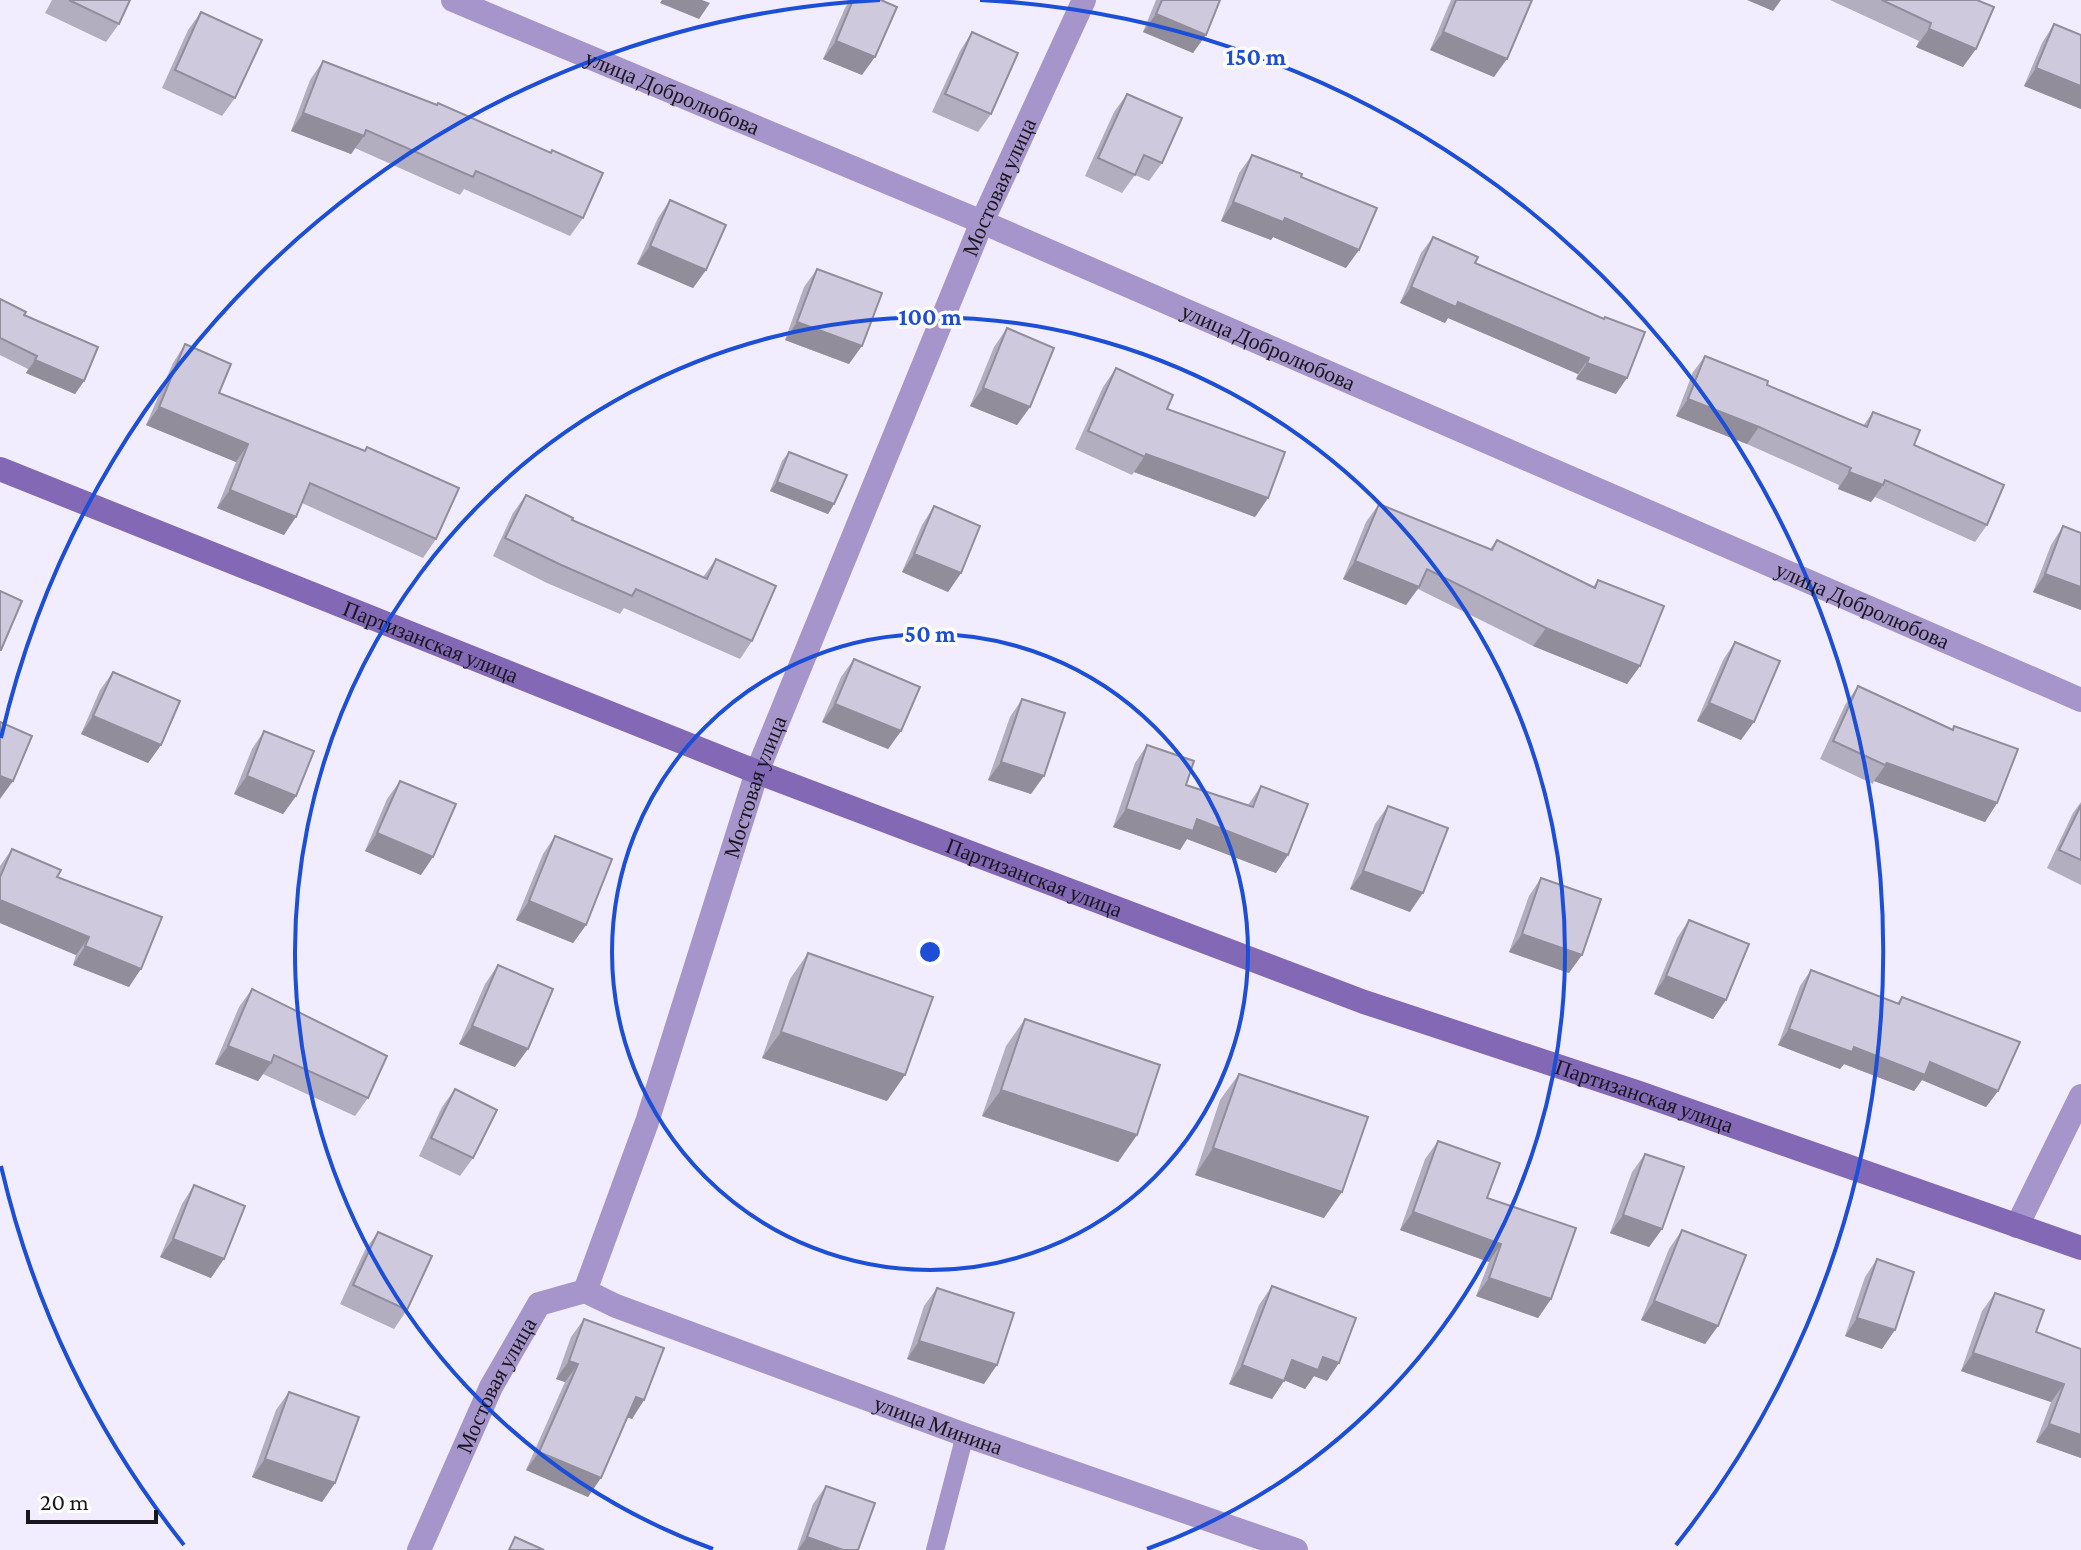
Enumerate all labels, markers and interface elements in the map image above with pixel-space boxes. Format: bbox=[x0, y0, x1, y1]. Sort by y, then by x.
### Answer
text: 150 m bbox=[1226, 43, 1287, 70]
street label: улица Добролюбова bbox=[581, 45, 763, 140]
street label: Мостовая улица bbox=[957, 114, 1041, 260]
street label: улица Добролюбова bbox=[1177, 298, 1359, 396]
text: 100 m bbox=[898, 303, 962, 330]
street label: улица Добролюбова bbox=[1772, 557, 1953, 654]
street label: Партизанская улица bbox=[339, 596, 522, 688]
text: 50 m bbox=[904, 620, 956, 647]
street label: Мостовая улица bbox=[719, 712, 792, 861]
street label: Партизанская улица bbox=[943, 833, 1126, 922]
centre of rings bbox=[916, 938, 944, 966]
street label: Партизанская улица bbox=[1552, 1054, 1737, 1138]
street label: Мостовая улица bbox=[451, 1313, 542, 1457]
street label: улица Минина bbox=[870, 1390, 1006, 1460]
scale bar bbox=[28, 1474, 156, 1524]
text: 20 m bbox=[40, 1488, 89, 1515]

